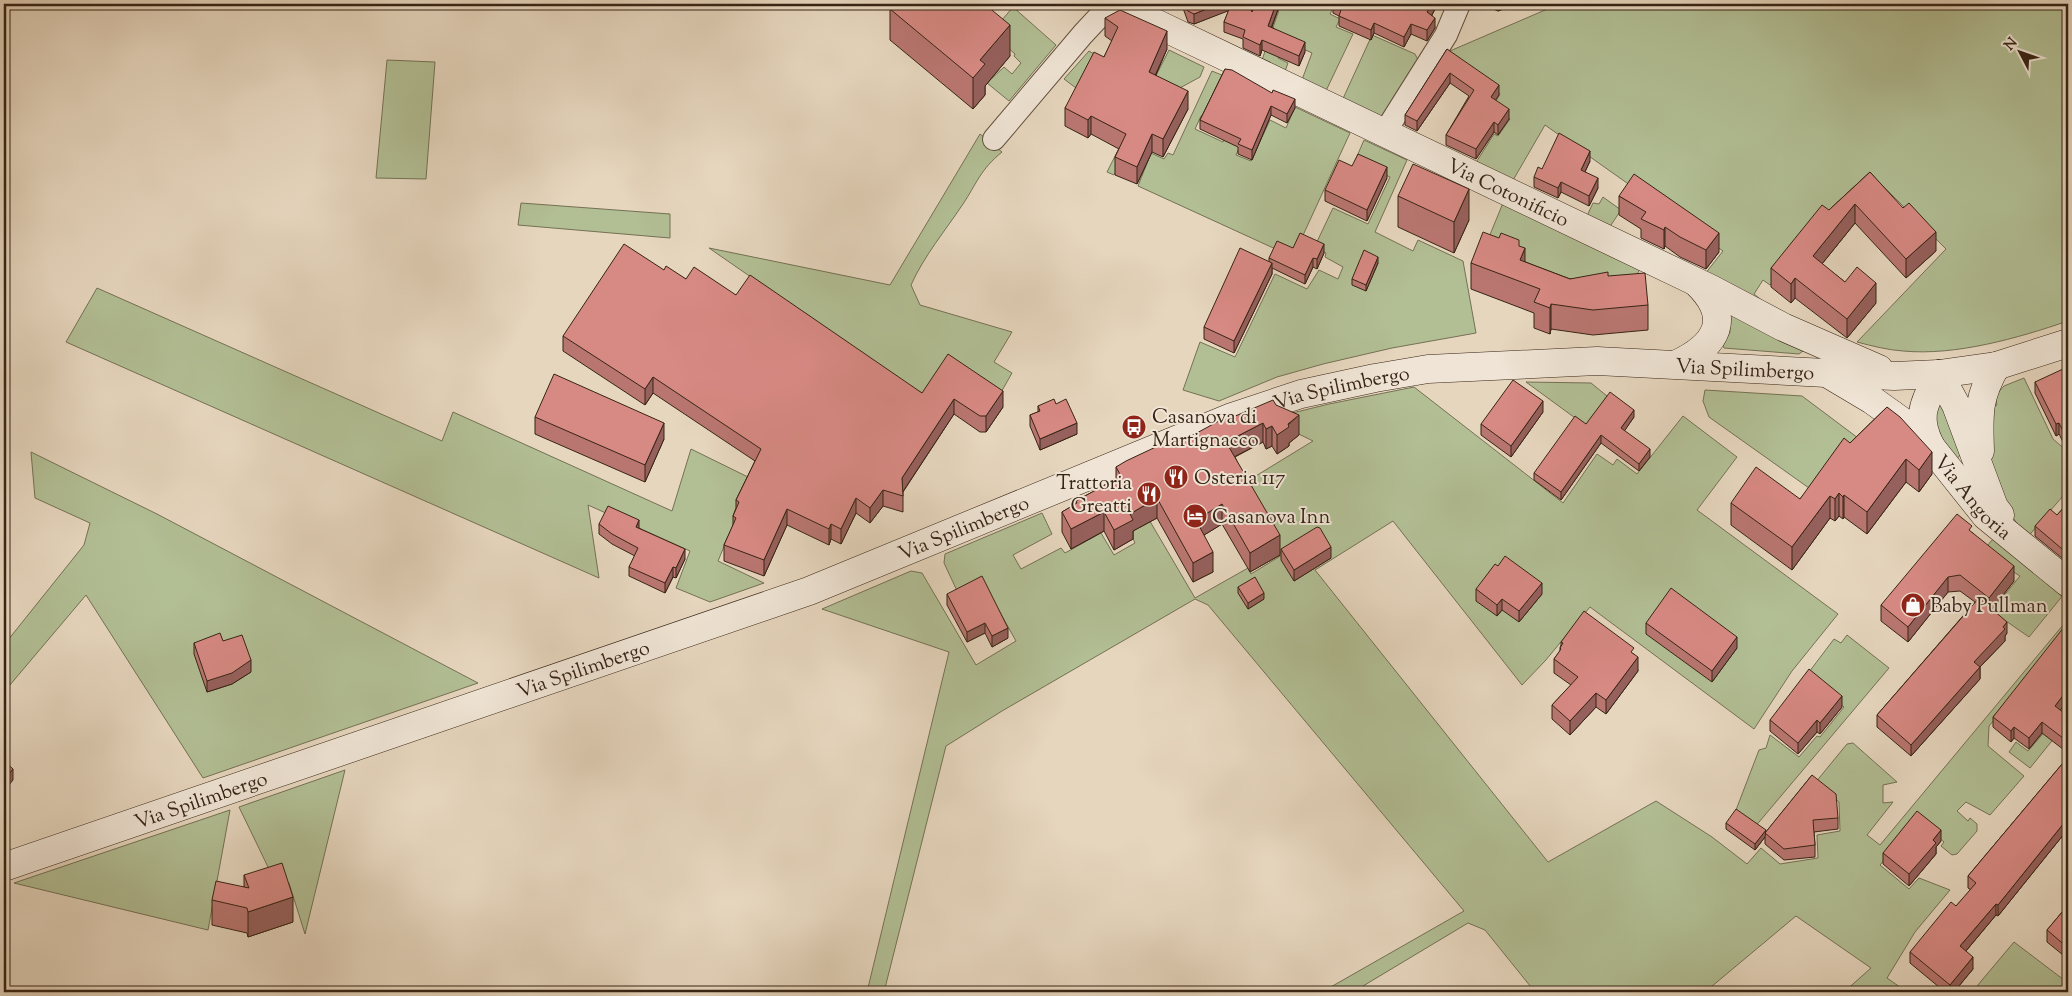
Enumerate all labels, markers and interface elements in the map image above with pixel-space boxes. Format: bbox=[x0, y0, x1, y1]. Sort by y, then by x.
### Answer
north arrow bbox=[1994, 28, 2044, 78]
text: N bbox=[2000, 34, 2023, 56]
street label: Via Cotonificio bbox=[1441, 153, 1573, 236]
street label: Via Spilimbergo bbox=[1675, 353, 1815, 389]
street label: Via Spilimbergo bbox=[1270, 360, 1412, 419]
place label: Casanova di Martignacco bbox=[1152, 404, 1259, 456]
bus stop icon: Casanova di Martignacco bbox=[1121, 414, 1147, 440]
street label: Via Angoria bbox=[1926, 450, 2017, 548]
restaurant icon: Osteria 117 bbox=[1163, 464, 1189, 490]
place label: Osteria 117 bbox=[1194, 465, 1285, 494]
place label: Trattoria Greatti bbox=[1056, 470, 1132, 522]
restaurant icon: Trattoria Greatti bbox=[1136, 481, 1162, 507]
street label: Via Spilimbergo bbox=[895, 490, 1034, 570]
hotel icon: Casanova Inn bbox=[1182, 503, 1208, 529]
place label: Casanova Inn bbox=[1212, 504, 1330, 533]
shop icon: Baby Pullman bbox=[1900, 592, 1926, 618]
place label: Baby Pullman bbox=[1930, 593, 2048, 622]
street label: Via Spilimbergo bbox=[513, 635, 654, 707]
street label: Via Spilimbergo bbox=[131, 766, 272, 838]

